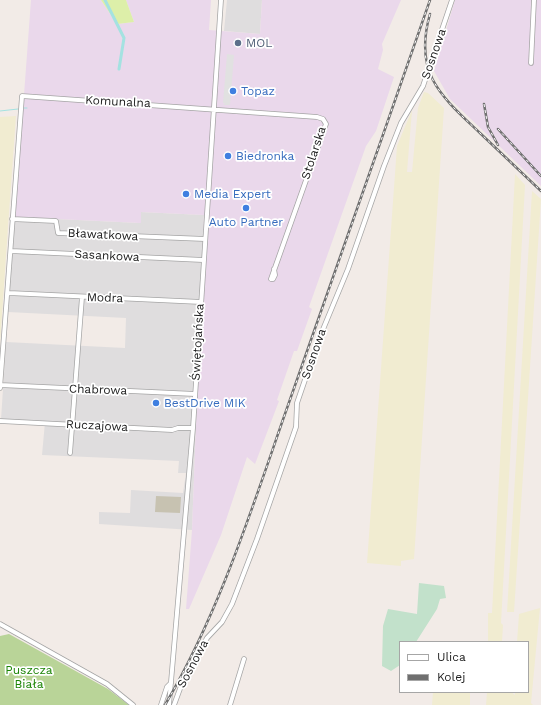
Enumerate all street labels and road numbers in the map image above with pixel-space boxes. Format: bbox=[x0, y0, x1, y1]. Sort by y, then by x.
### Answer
street label: Sosnowa bbox=[419, 27, 449, 81]
street label: Komunalna bbox=[85, 93, 151, 111]
street label: Stolarska bbox=[299, 125, 329, 181]
street label: Bławatkowa bbox=[67, 226, 139, 244]
street label: Sasankowa bbox=[74, 247, 140, 265]
street label: Modra bbox=[87, 290, 123, 306]
street label: Świętojańska bbox=[189, 303, 207, 381]
street label: Sosnowa bbox=[299, 327, 329, 381]
street label: Chabrowa bbox=[69, 382, 127, 398]
street label: Ruczajowa bbox=[66, 417, 128, 435]
street label: Sosnowa bbox=[174, 638, 212, 690]

